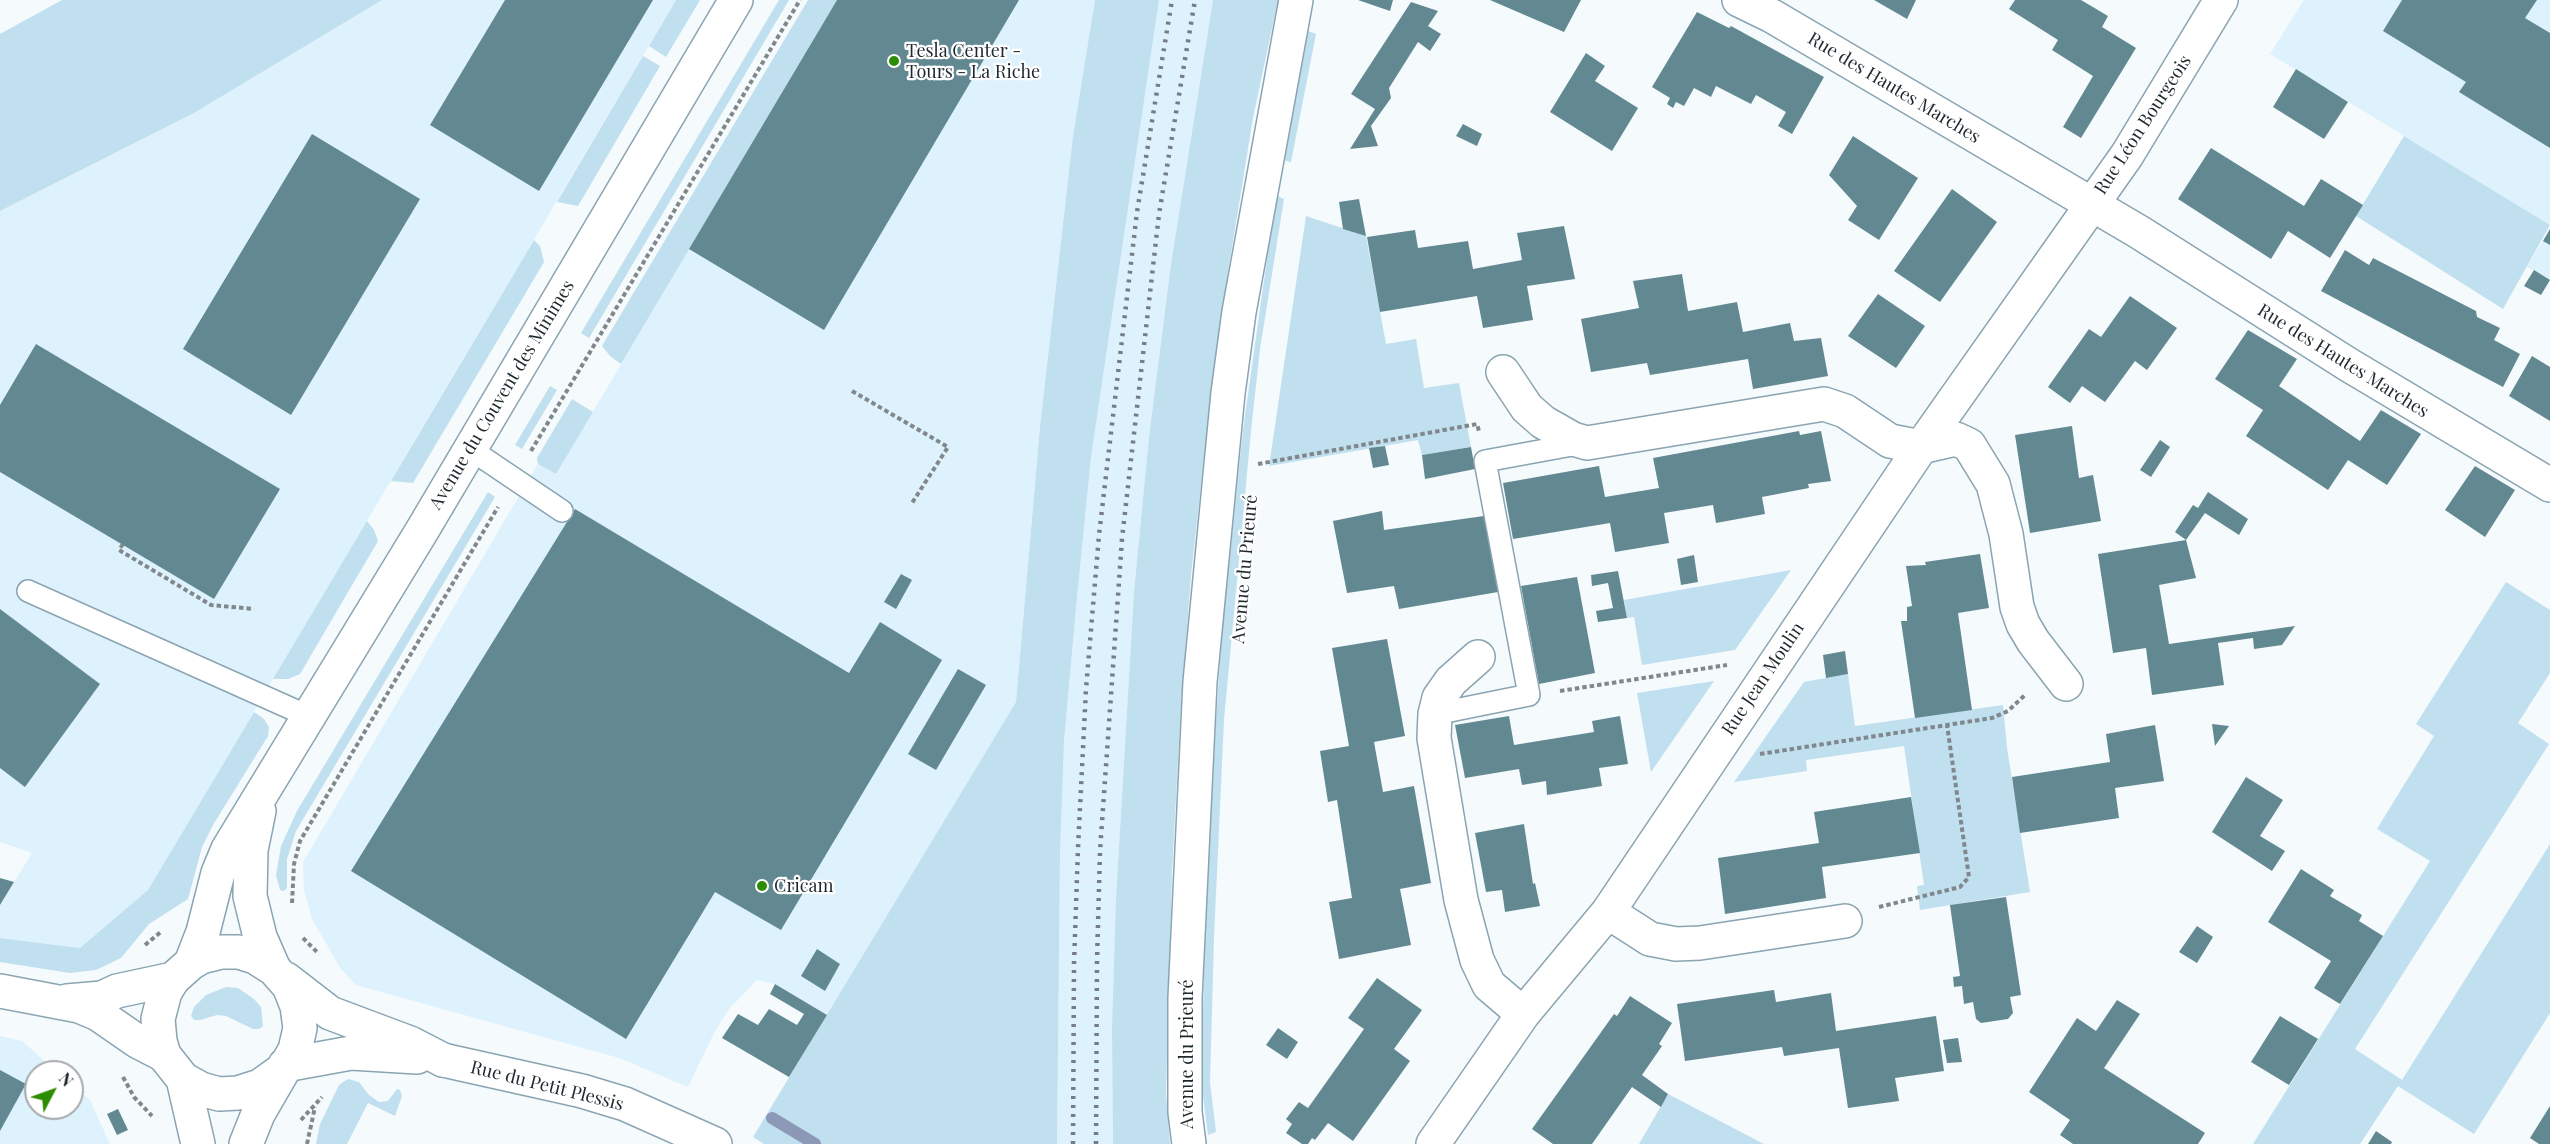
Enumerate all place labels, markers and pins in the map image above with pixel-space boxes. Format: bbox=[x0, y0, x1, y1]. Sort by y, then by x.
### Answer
place label: Tesla Center - Tours - La Riche bbox=[906, 40, 1040, 82]
marker: Tesla Center - Tours - La Riche bbox=[887, 54, 901, 68]
place label: Cricam bbox=[774, 875, 833, 897]
marker: Cricam bbox=[755, 879, 769, 893]

